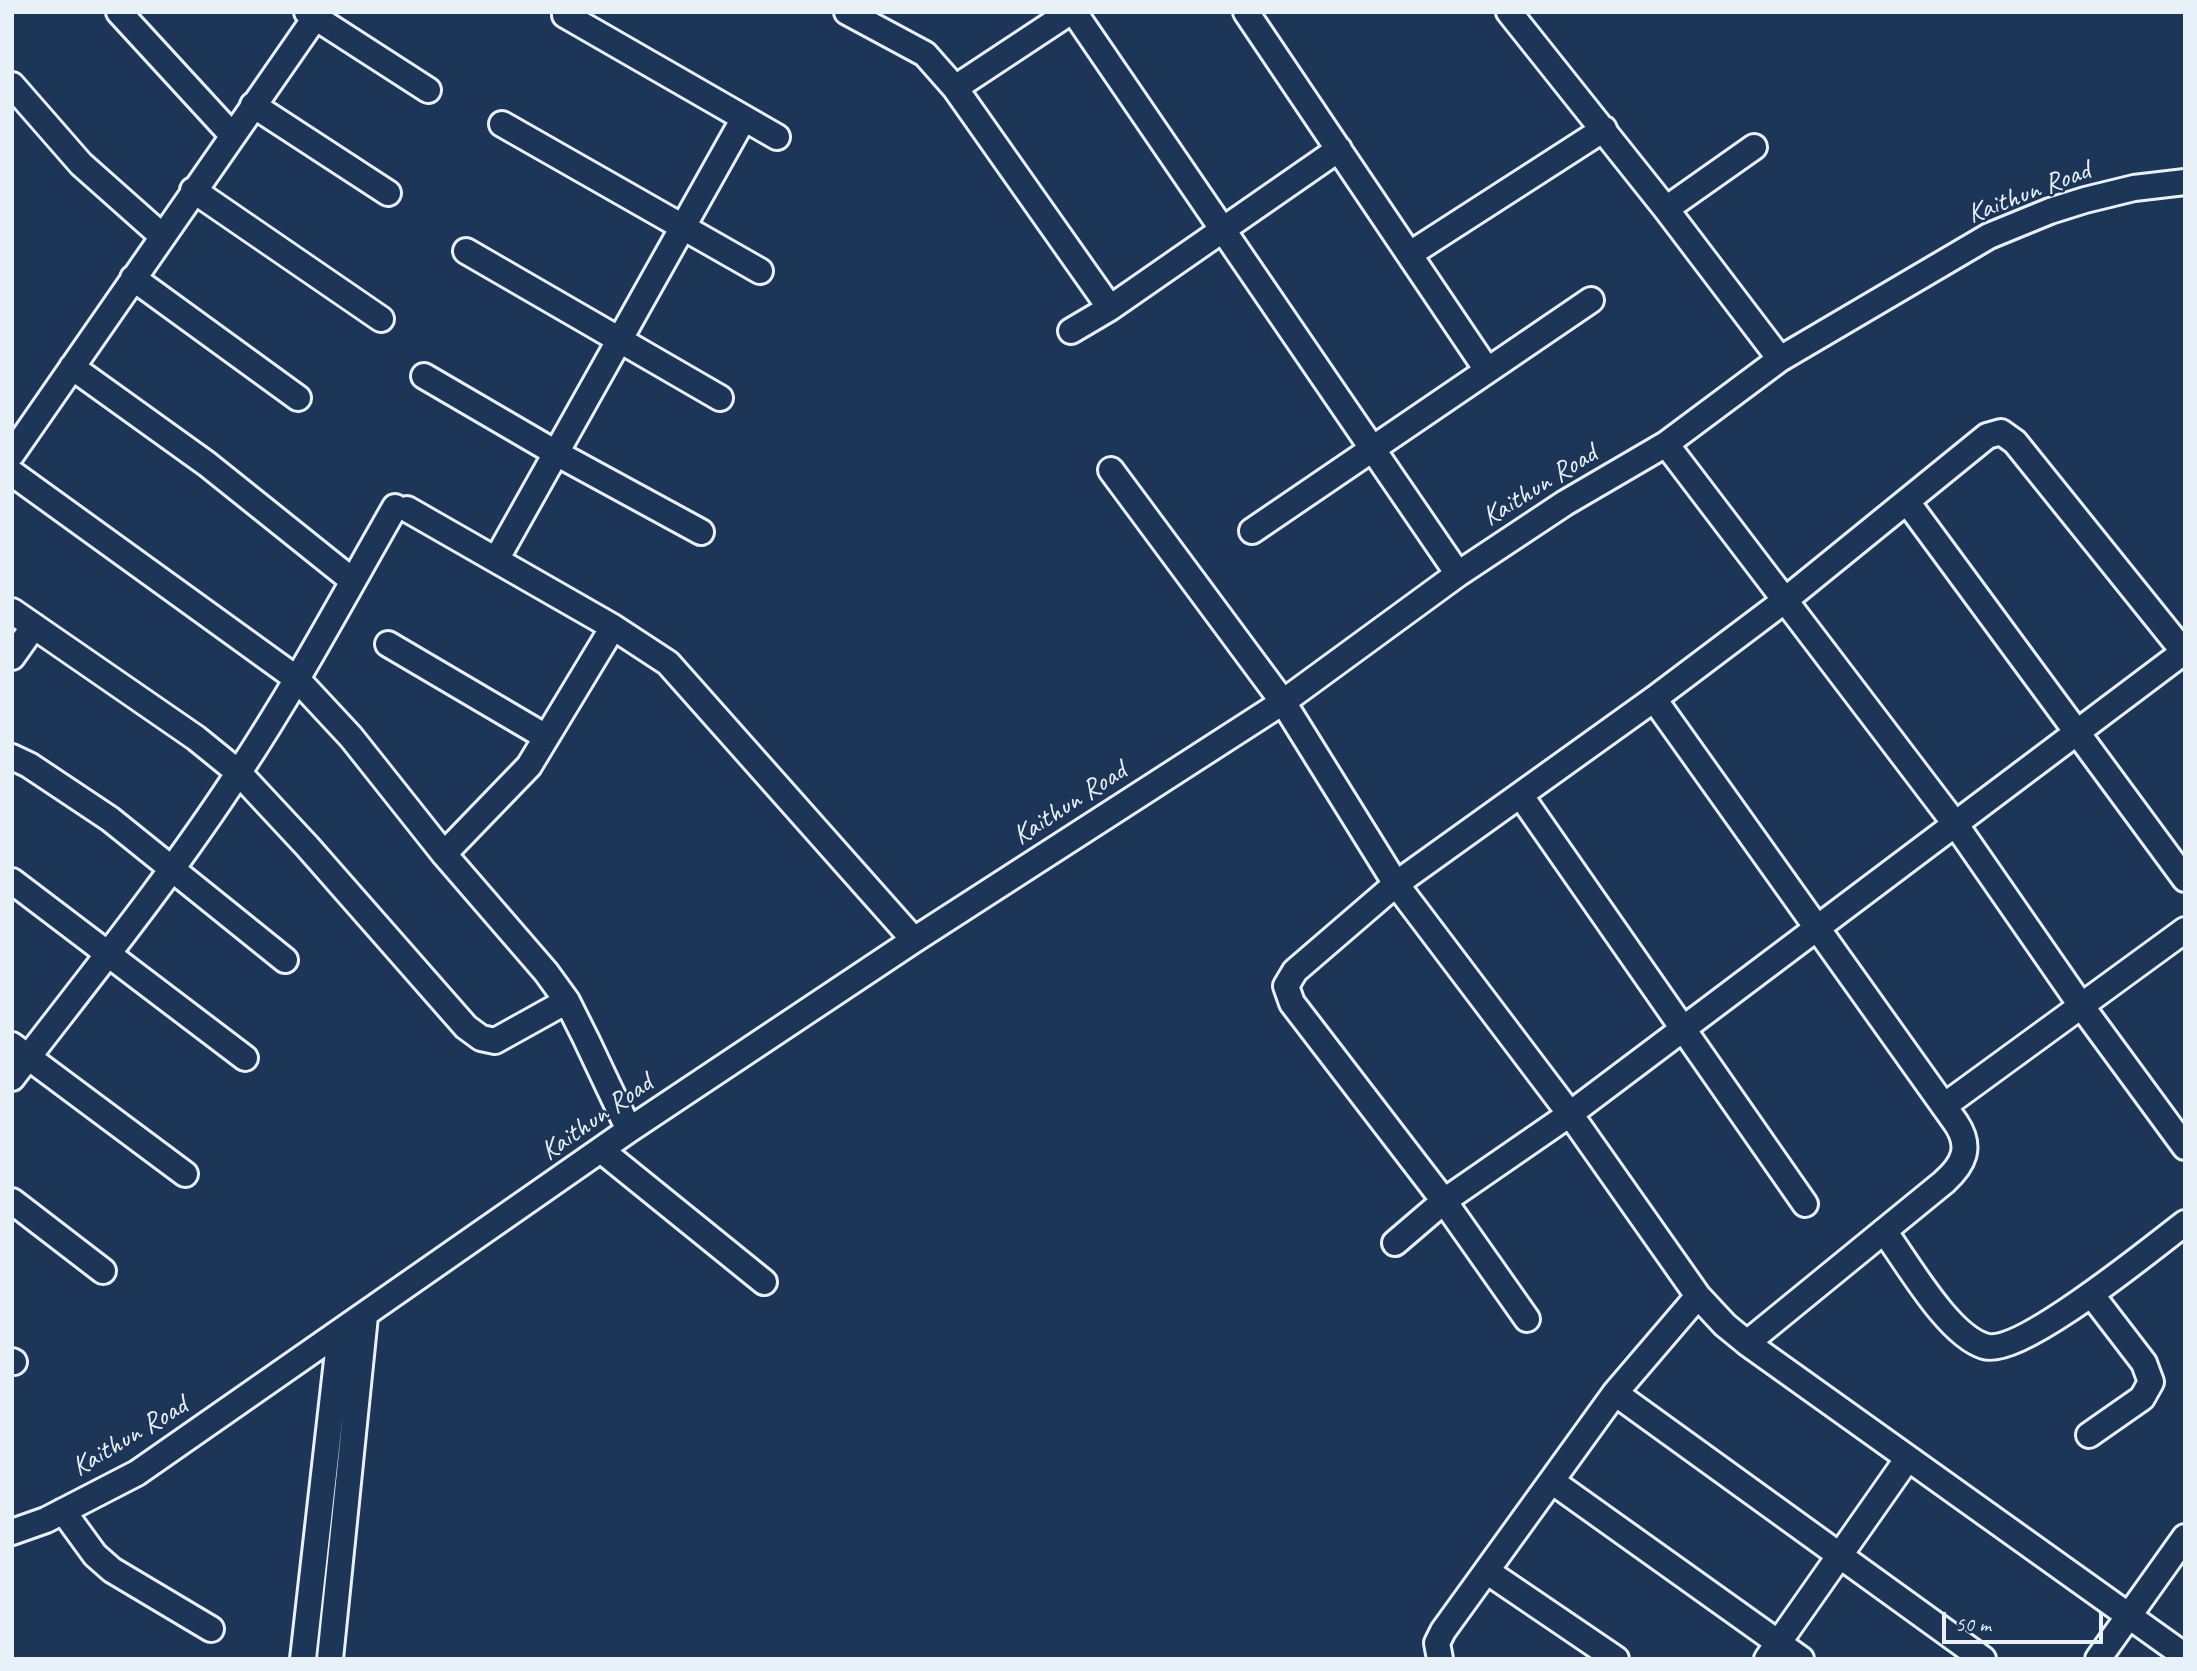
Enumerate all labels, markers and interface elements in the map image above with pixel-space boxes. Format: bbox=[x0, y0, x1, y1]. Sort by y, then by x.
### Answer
street label: Kaithun Road bbox=[1963, 154, 2095, 232]
street label: Kaithun Road bbox=[1476, 438, 1604, 534]
street label: Kaithun Road bbox=[1007, 755, 1133, 853]
street label: Kaithun Road bbox=[535, 1067, 659, 1169]
street label: Kaithun Road bbox=[66, 1389, 194, 1485]
scale bar bbox=[1945, 1598, 2106, 1642]
text: 50 m bbox=[1955, 1611, 1991, 1637]

